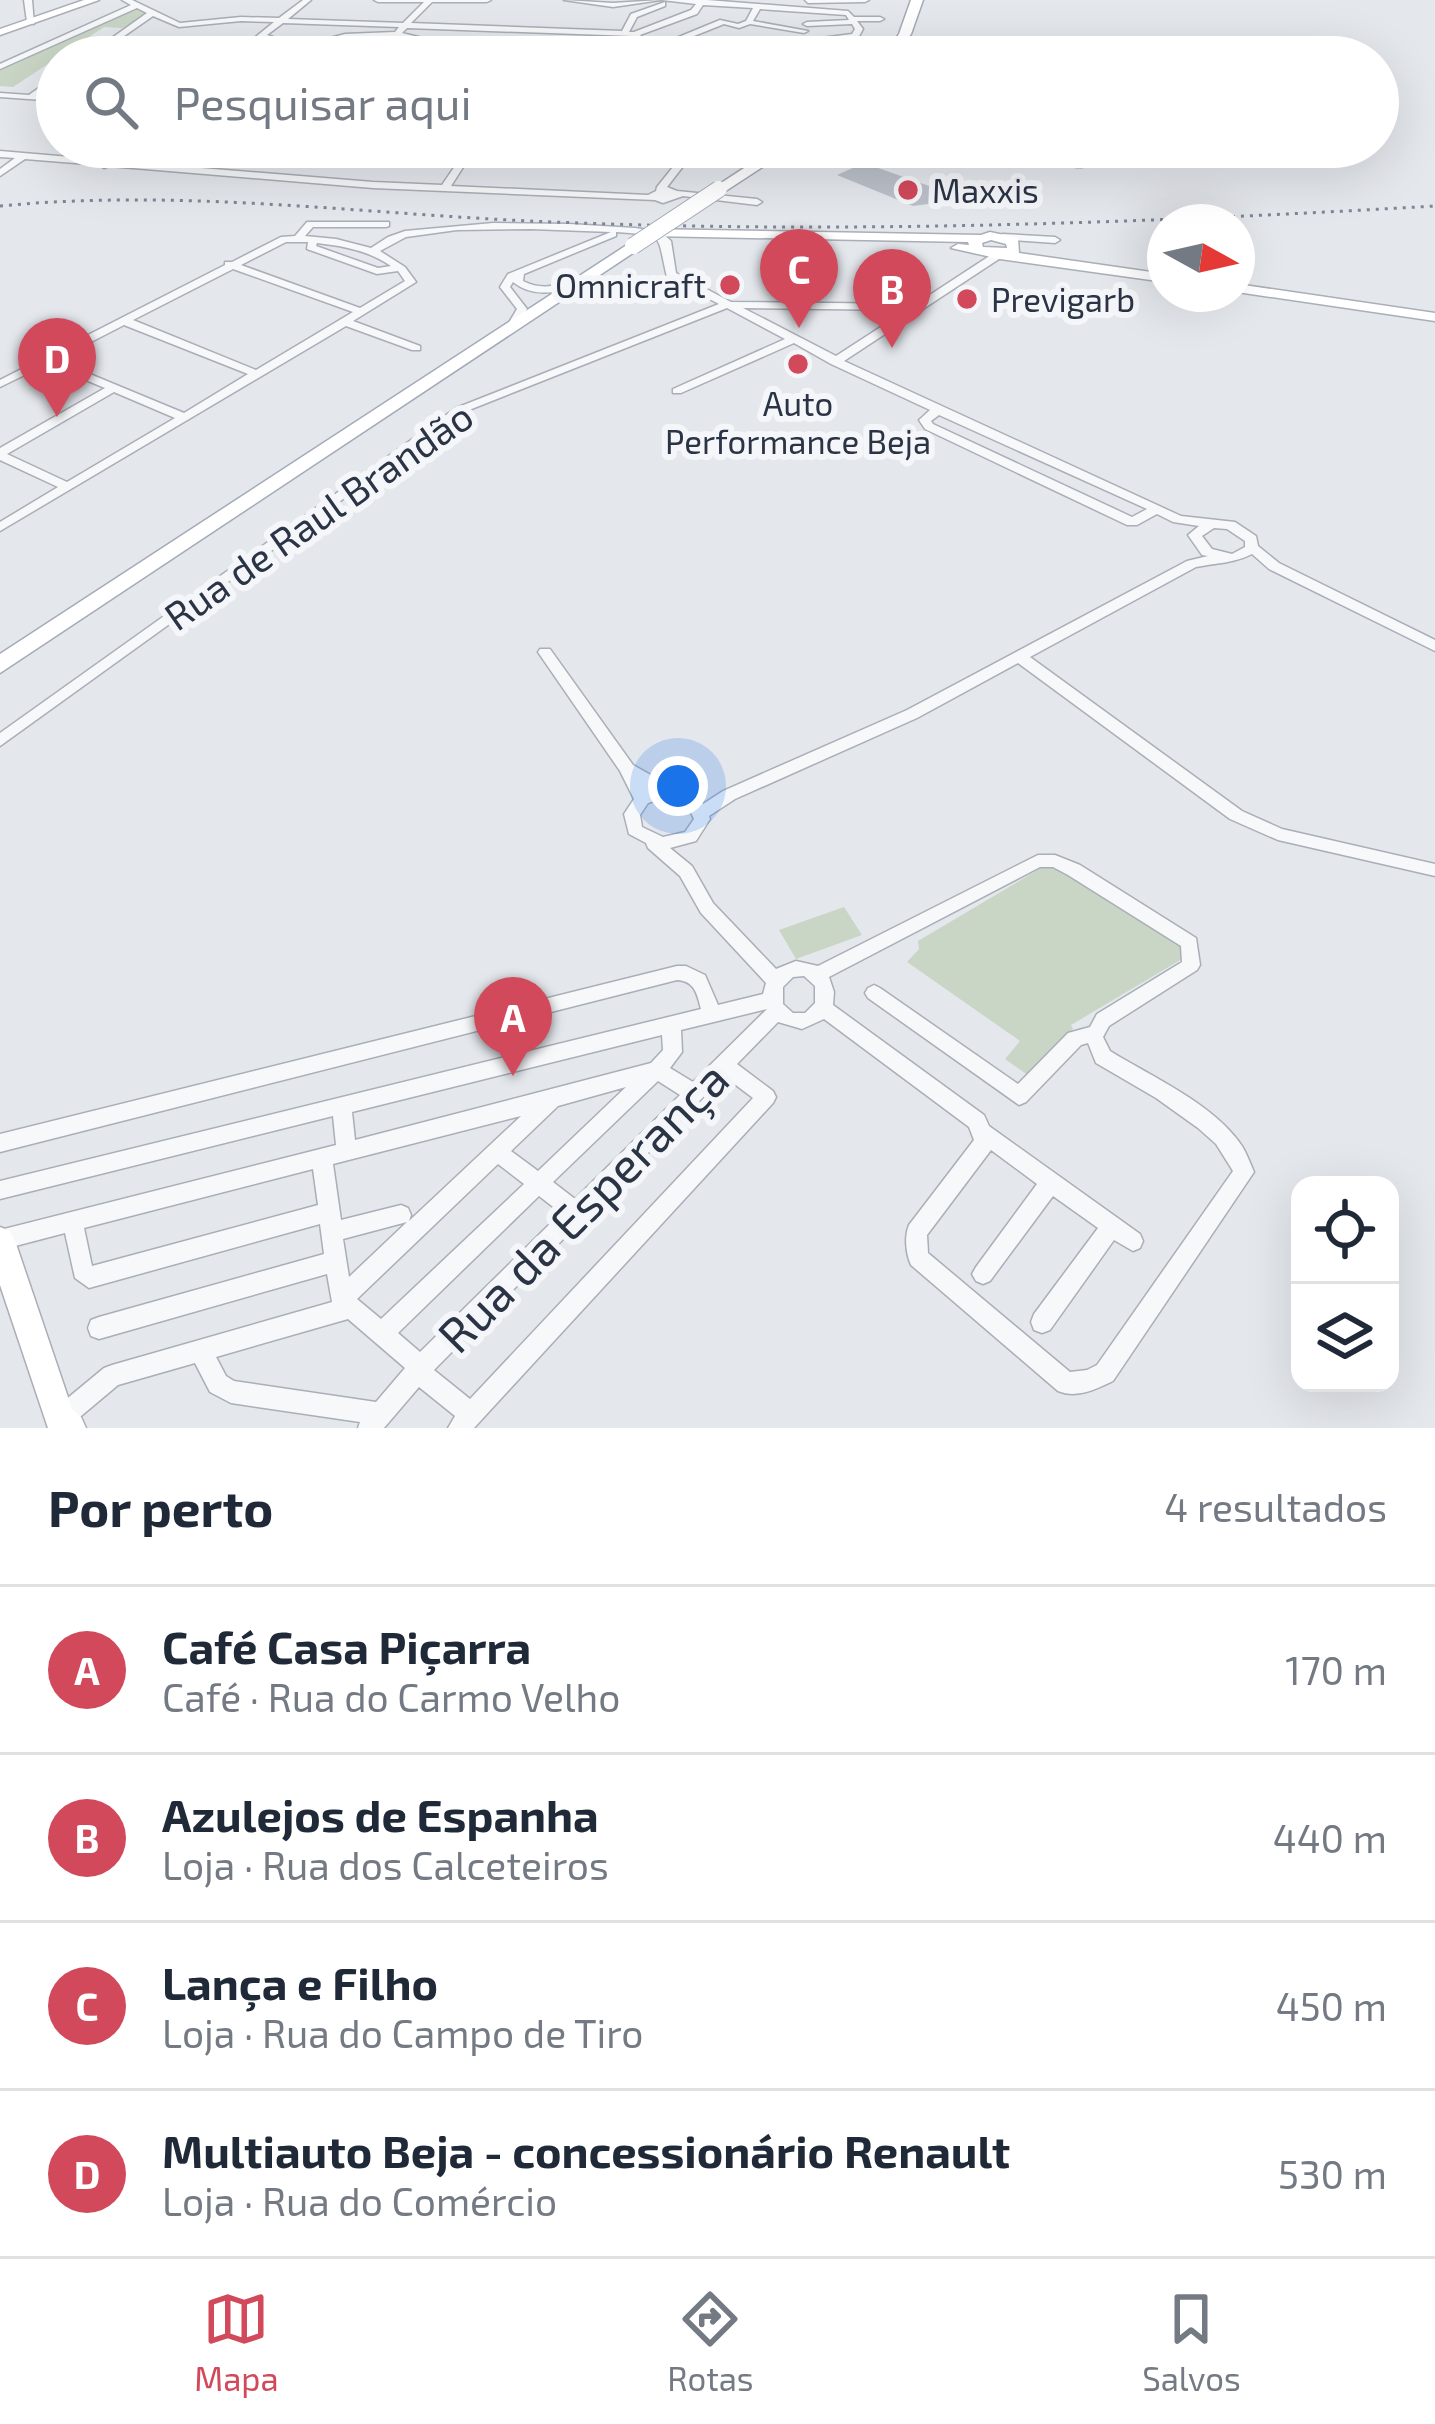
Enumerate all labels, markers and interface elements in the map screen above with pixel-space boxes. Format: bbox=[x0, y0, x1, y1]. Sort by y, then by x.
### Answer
search box bbox=[36, 36, 1399, 168]
icon: search bbox=[78, 69, 144, 135]
text: Pesquisar aqui bbox=[174, 75, 472, 129]
place label: Maxxis bbox=[932, 170, 1039, 210]
marker: Maxxis bbox=[895, 177, 921, 203]
north arrow bbox=[1147, 204, 1255, 312]
pin: C bbox=[760, 229, 838, 328]
pin: B bbox=[853, 249, 931, 348]
place label: Omnicraft bbox=[555, 265, 706, 305]
marker: Omnicraft bbox=[717, 272, 743, 298]
place label: Previgarb bbox=[991, 279, 1135, 319]
marker: Previgarb bbox=[954, 286, 980, 312]
pin: D bbox=[18, 318, 96, 417]
marker: Auto Performance Beja bbox=[785, 351, 811, 377]
place label: Auto Performance Beja bbox=[665, 383, 931, 461]
street label: Rua de Raul Brandão bbox=[155, 391, 481, 639]
your location bbox=[648, 756, 708, 816]
pin: A bbox=[474, 977, 552, 1076]
street label: Rua da Esperança bbox=[425, 1049, 741, 1365]
map controls bbox=[1291, 1176, 1399, 1392]
button: locate bbox=[1291, 1176, 1399, 1284]
button: layers bbox=[1291, 1284, 1399, 1392]
text: Por perto bbox=[48, 1476, 273, 1537]
text: 4 resultados bbox=[1164, 1483, 1387, 1530]
text: Café Casa Piçarra bbox=[162, 1619, 531, 1673]
text: A bbox=[74, 1646, 100, 1693]
text: 170 m bbox=[1285, 1646, 1387, 1693]
text: Café · Rua do Carmo Velho bbox=[162, 1673, 620, 1720]
text: Azulejos de Espanha bbox=[162, 1787, 599, 1841]
text: B bbox=[75, 1814, 99, 1861]
text: 440 m bbox=[1273, 1814, 1387, 1861]
text: Loja · Rua dos Calceteiros bbox=[162, 1841, 609, 1888]
text: Lança e Filho bbox=[162, 1955, 438, 2009]
text: C bbox=[76, 1982, 98, 2029]
text: 450 m bbox=[1276, 1982, 1387, 2029]
text: Loja · Rua do Campo de Tiro bbox=[162, 2009, 644, 2056]
text: Multiauto Beja - concessionário Renault bbox=[162, 2123, 1010, 2177]
text: D bbox=[74, 2150, 100, 2197]
text: 530 m bbox=[1278, 2150, 1387, 2197]
text: Loja · Rua do Comércio bbox=[162, 2177, 557, 2224]
tab: Mapa bbox=[194, 2286, 279, 2398]
tab: Rotas bbox=[667, 2286, 754, 2398]
tab: Salvos bbox=[1142, 2286, 1241, 2398]

